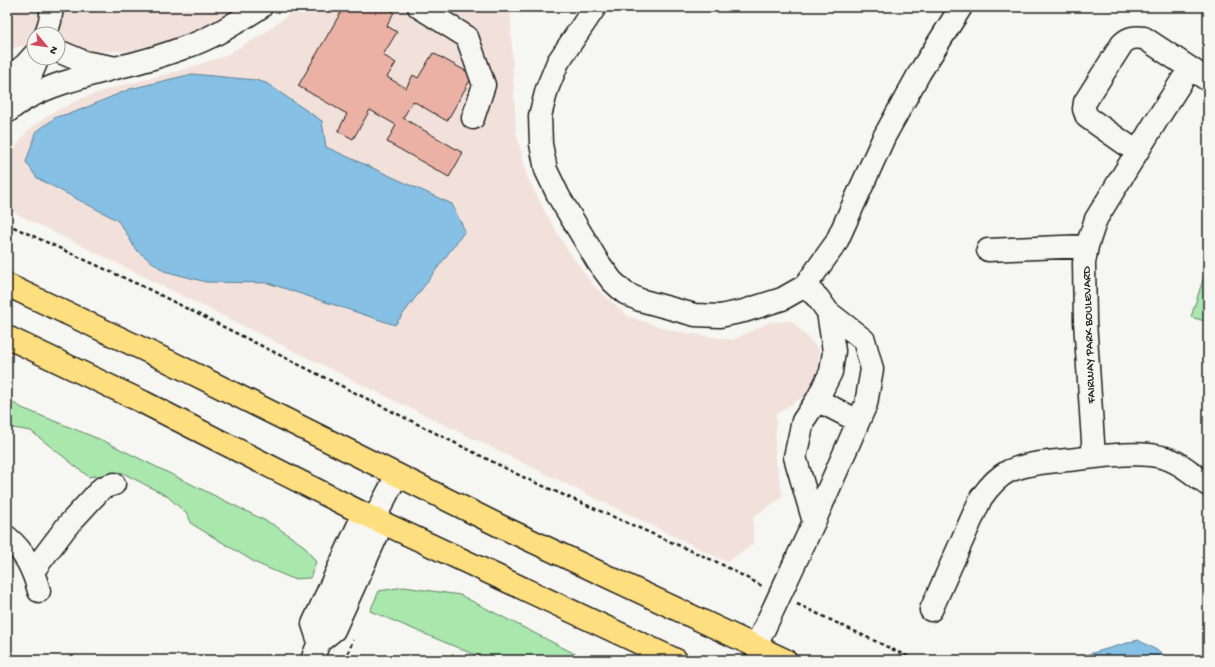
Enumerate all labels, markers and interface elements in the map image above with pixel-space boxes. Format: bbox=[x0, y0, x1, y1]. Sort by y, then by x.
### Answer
north arrow bbox=[26, 26, 66, 66]
text: N bbox=[46, 44, 60, 56]
street label: FAIRWAY PARK BOULEVARD bbox=[1081, 266, 1099, 405]

